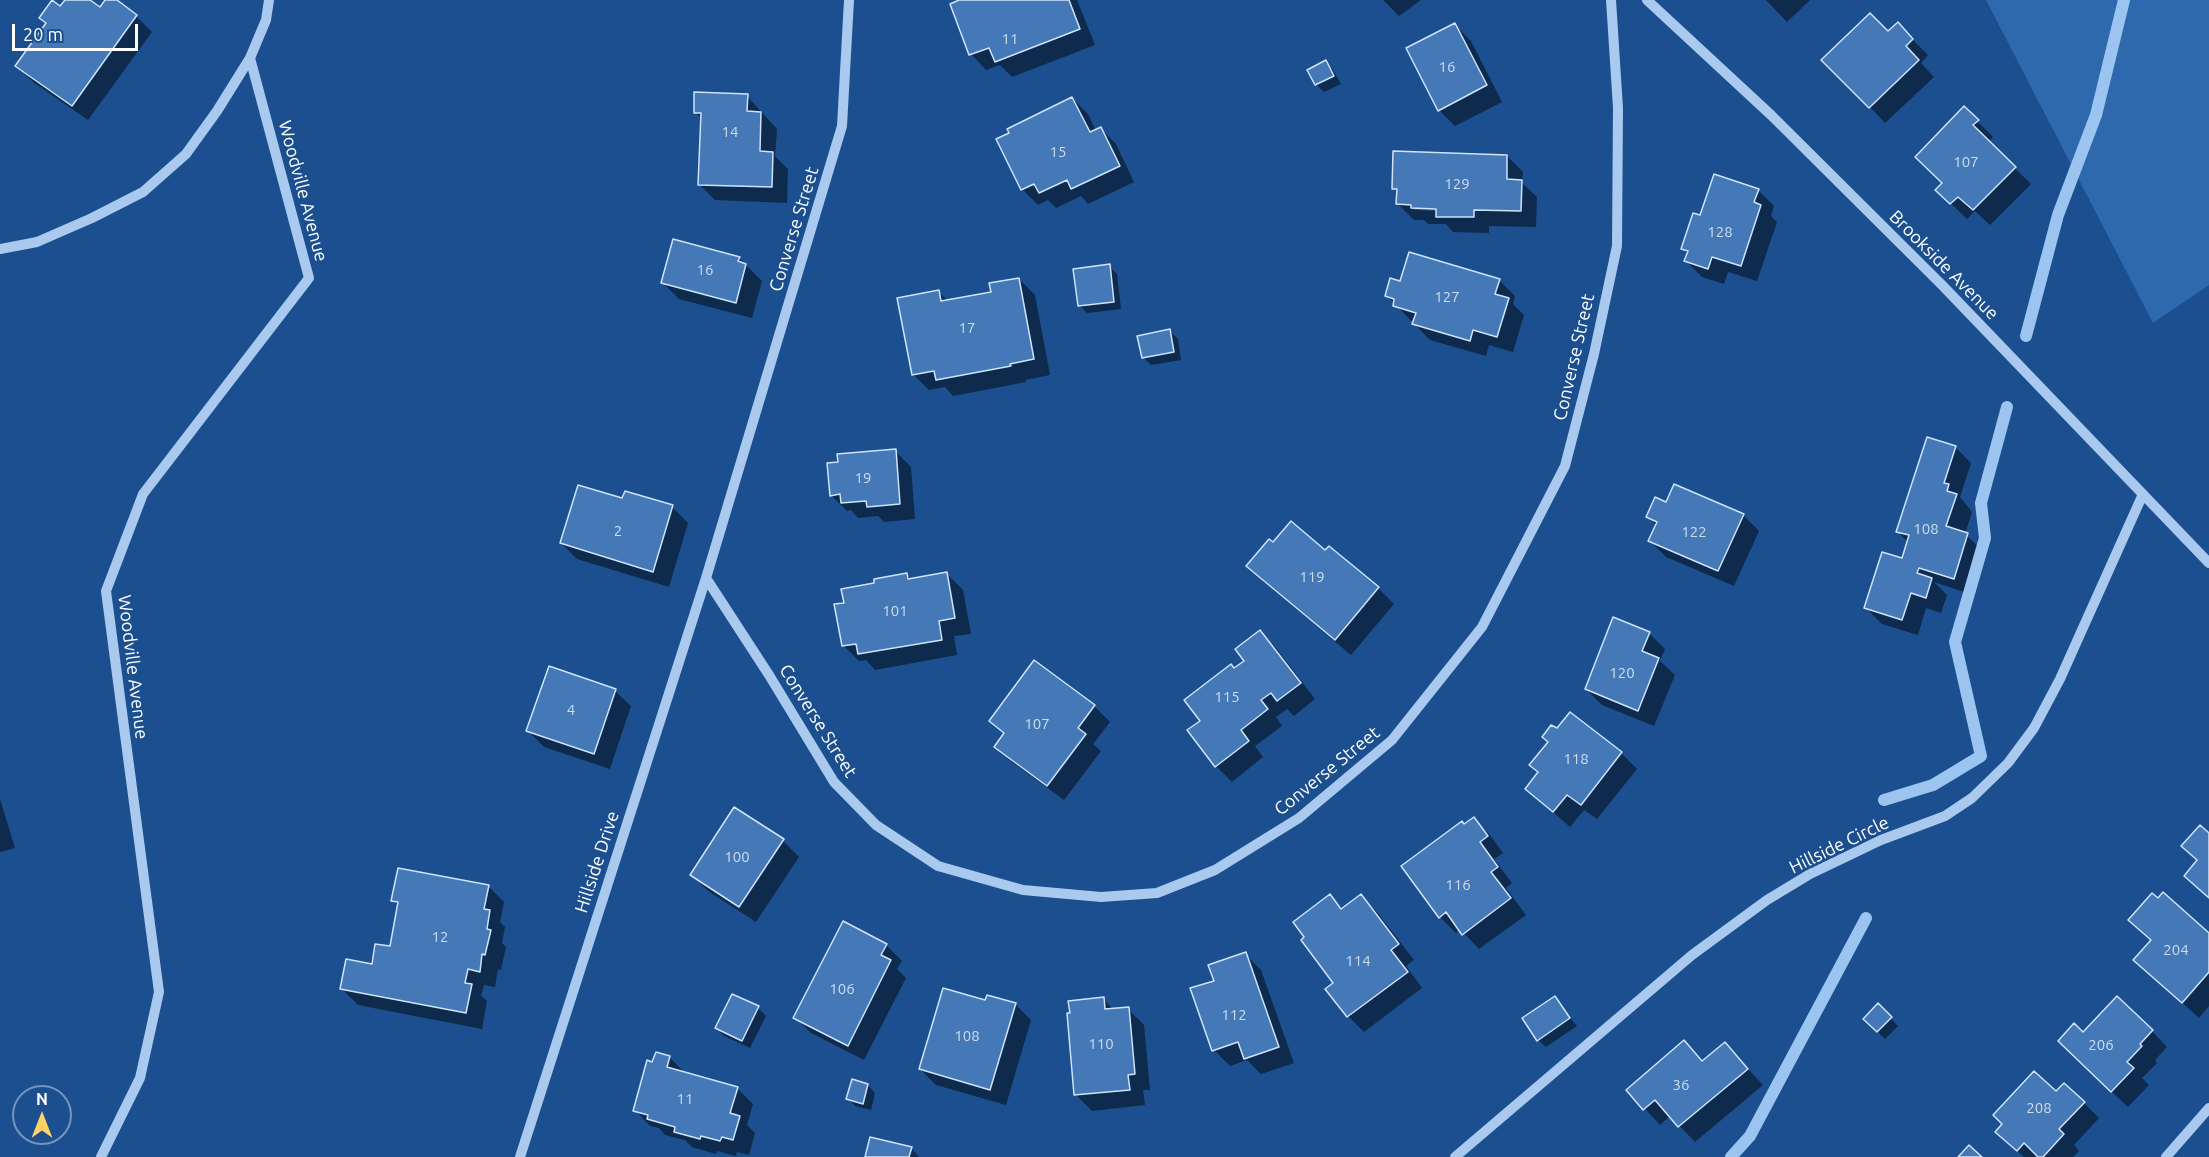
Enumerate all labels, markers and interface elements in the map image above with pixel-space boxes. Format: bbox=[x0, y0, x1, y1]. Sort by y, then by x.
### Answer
scale bar bbox=[15, 12, 141, 50]
text: 20 m bbox=[23, 24, 63, 44]
house number: 11 bbox=[1002, 30, 1018, 48]
house number: 16 bbox=[1439, 58, 1455, 76]
street label: Woodville Avenue bbox=[274, 118, 332, 264]
house number: 14 bbox=[722, 123, 738, 141]
house number: 15 bbox=[1050, 143, 1066, 161]
house number: 107 bbox=[1953, 153, 1979, 171]
street label: Converse Street bbox=[765, 164, 823, 294]
house number: 129 bbox=[1444, 175, 1470, 193]
street label: Brookside Avenue bbox=[1885, 206, 2003, 324]
house number: 128 bbox=[1707, 223, 1733, 241]
house number: 16 bbox=[697, 261, 713, 279]
house number: 127 bbox=[1434, 288, 1460, 306]
street label: Converse Street bbox=[1549, 292, 1599, 422]
house number: 17 bbox=[959, 319, 975, 337]
house number: 19 bbox=[855, 469, 871, 487]
house number: 108 bbox=[1913, 520, 1939, 538]
house number: 2 bbox=[614, 522, 622, 540]
house number: 122 bbox=[1681, 523, 1707, 541]
house number: 119 bbox=[1299, 568, 1325, 586]
street label: Woodville Avenue bbox=[113, 594, 153, 740]
house number: 101 bbox=[882, 602, 908, 620]
street label: Converse Street bbox=[775, 660, 861, 782]
house number: 120 bbox=[1609, 664, 1635, 682]
house number: 115 bbox=[1214, 688, 1240, 706]
house number: 4 bbox=[567, 701, 575, 719]
house number: 107 bbox=[1024, 715, 1050, 733]
street label: Converse Street bbox=[1270, 722, 1384, 820]
house number: 118 bbox=[1563, 750, 1589, 768]
street label: Hillside Drive bbox=[570, 808, 624, 916]
street label: Hillside Circle bbox=[1786, 812, 1892, 878]
house number: 100 bbox=[724, 848, 750, 866]
house number: 116 bbox=[1445, 876, 1471, 894]
house number: 12 bbox=[432, 928, 448, 946]
house number: 204 bbox=[2163, 941, 2189, 959]
house number: 114 bbox=[1345, 952, 1371, 970]
house number: 106 bbox=[829, 980, 855, 998]
house number: 112 bbox=[1221, 1006, 1247, 1024]
house number: 108 bbox=[954, 1027, 980, 1045]
house number: 110 bbox=[1088, 1035, 1114, 1053]
house number: 206 bbox=[2088, 1036, 2114, 1054]
house number: 36 bbox=[1673, 1076, 1689, 1094]
north arrow bbox=[12, 1085, 72, 1145]
text: N bbox=[36, 1090, 48, 1108]
house number: 11 bbox=[677, 1090, 693, 1108]
house number: 208 bbox=[2026, 1099, 2052, 1117]

